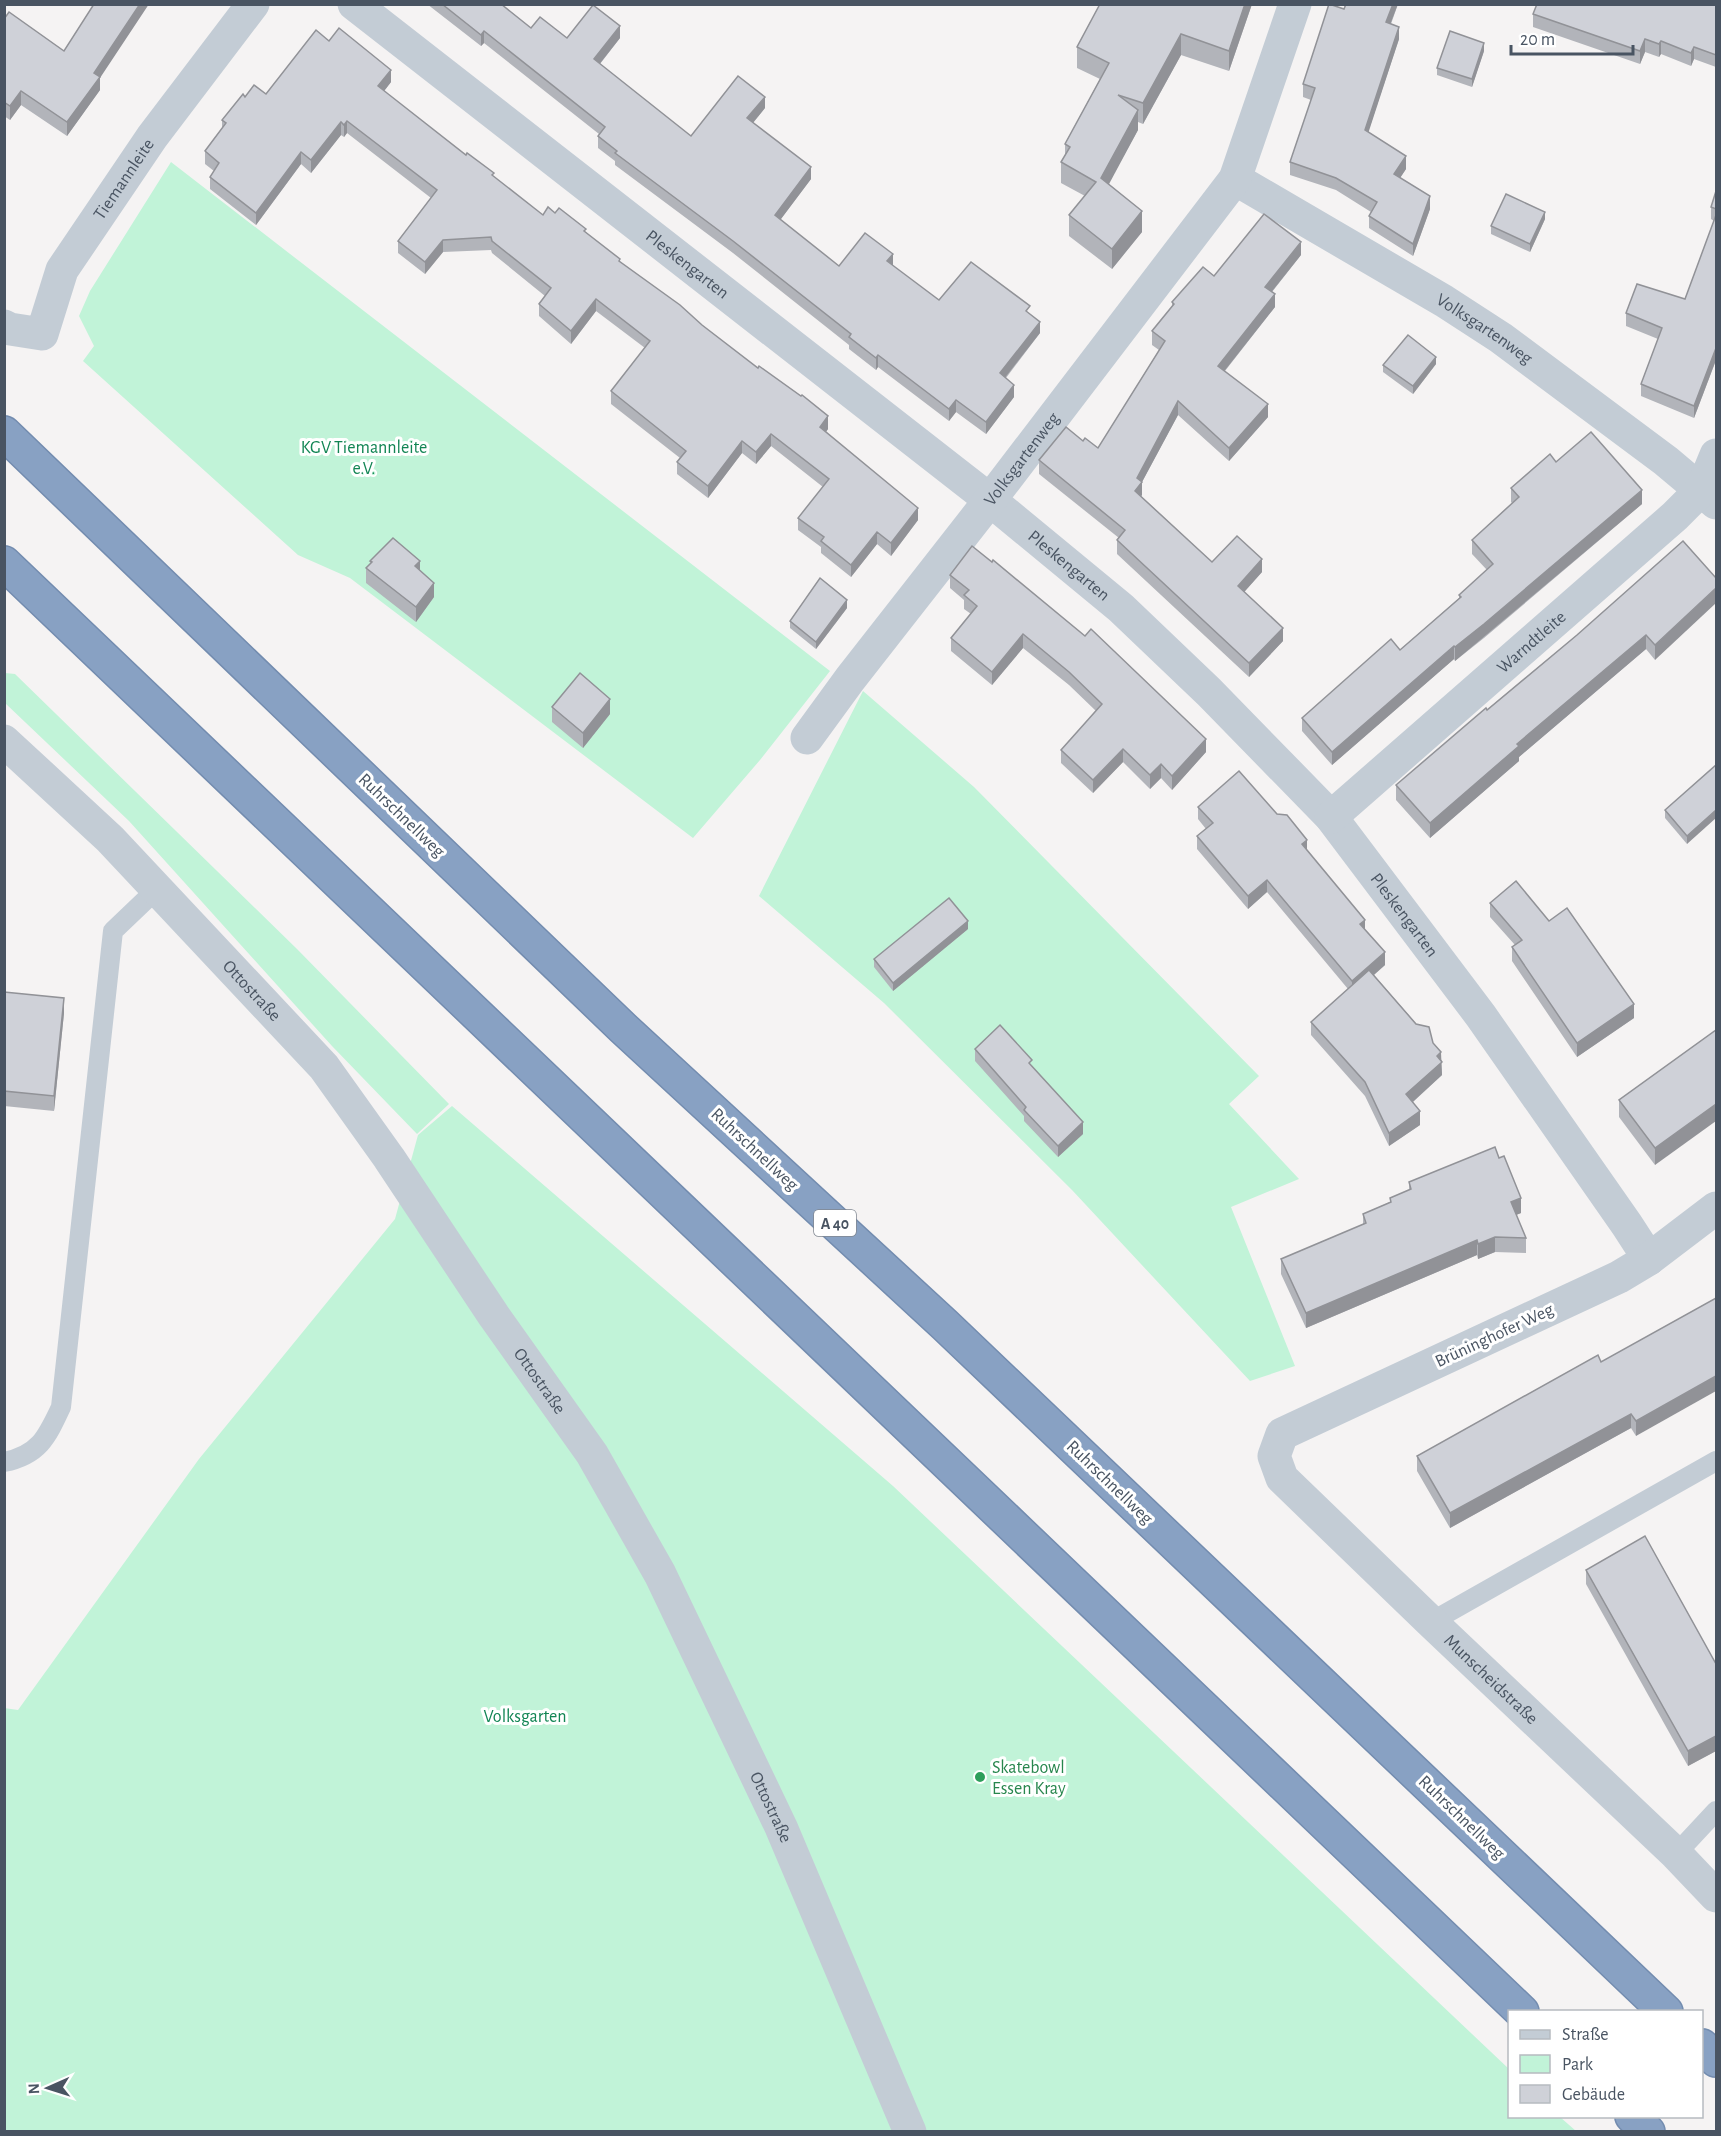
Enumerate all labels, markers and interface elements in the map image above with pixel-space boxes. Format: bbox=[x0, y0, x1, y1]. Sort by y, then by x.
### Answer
scale bar bbox=[1511, 18, 1632, 56]
text: 20 m bbox=[1520, 31, 1555, 49]
street label: Tiemannleite bbox=[91, 136, 158, 223]
street label: Pleskengarten bbox=[642, 227, 732, 303]
street label: Volksgartenweg bbox=[1433, 291, 1536, 368]
street label: Volksgartenweg bbox=[981, 409, 1063, 509]
park label: KGV Tiemannleite e.V. bbox=[301, 439, 427, 478]
street label: Pleskengarten bbox=[1024, 527, 1113, 605]
street label: Warndtleite bbox=[1494, 608, 1570, 677]
street label: Ruhrschnellweg bbox=[355, 770, 448, 861]
street label: Pleskengarten bbox=[1367, 870, 1441, 961]
street label: Ottostraße bbox=[219, 957, 284, 1025]
street label: Ruhrschnellweg bbox=[707, 1105, 802, 1195]
road number: A 40 bbox=[814, 1210, 856, 1236]
street label: Brüninghofer Weg bbox=[1433, 1301, 1557, 1371]
street label: Ottostraße bbox=[510, 1345, 569, 1418]
street label: Ruhrschnellweg bbox=[1063, 1437, 1156, 1528]
street label: Munscheidstraße bbox=[1440, 1631, 1541, 1728]
park label: Volksgarten bbox=[483, 1708, 567, 1726]
place label: Skatebowl Essen Kray bbox=[992, 1759, 1066, 1798]
street label: Ottostraße bbox=[746, 1769, 795, 1846]
marker: Skatebowl Essen Kray bbox=[973, 1770, 987, 1784]
street label: Ruhrschnellweg bbox=[1415, 1772, 1508, 1863]
legend bbox=[1508, 2010, 1703, 2118]
text: Straße bbox=[1562, 2026, 1608, 2044]
text: Park bbox=[1562, 2056, 1594, 2074]
north arrow bbox=[18, 2058, 78, 2118]
text: N bbox=[26, 2083, 42, 2095]
text: Gebäude bbox=[1562, 2086, 1625, 2104]

